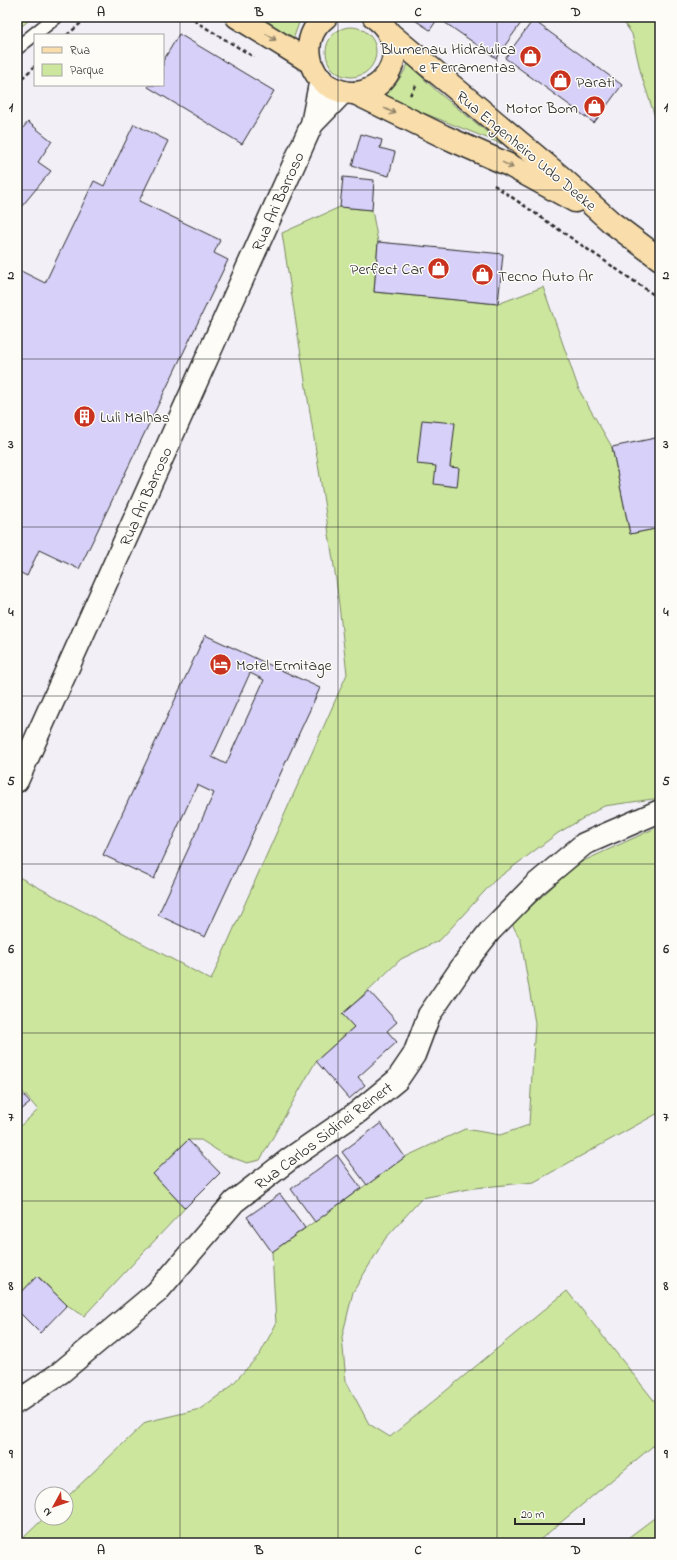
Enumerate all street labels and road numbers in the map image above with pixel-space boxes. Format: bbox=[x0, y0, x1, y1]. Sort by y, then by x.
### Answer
street label: Rua Engenheiro Udo Deeke bbox=[450, 85, 602, 218]
street label: Rua Ari Barroso bbox=[246, 148, 311, 255]
street label: Rua Ari Barroso bbox=[114, 443, 179, 550]
street label: Rua Carlos Sidinei Reinert bbox=[250, 1076, 399, 1197]

